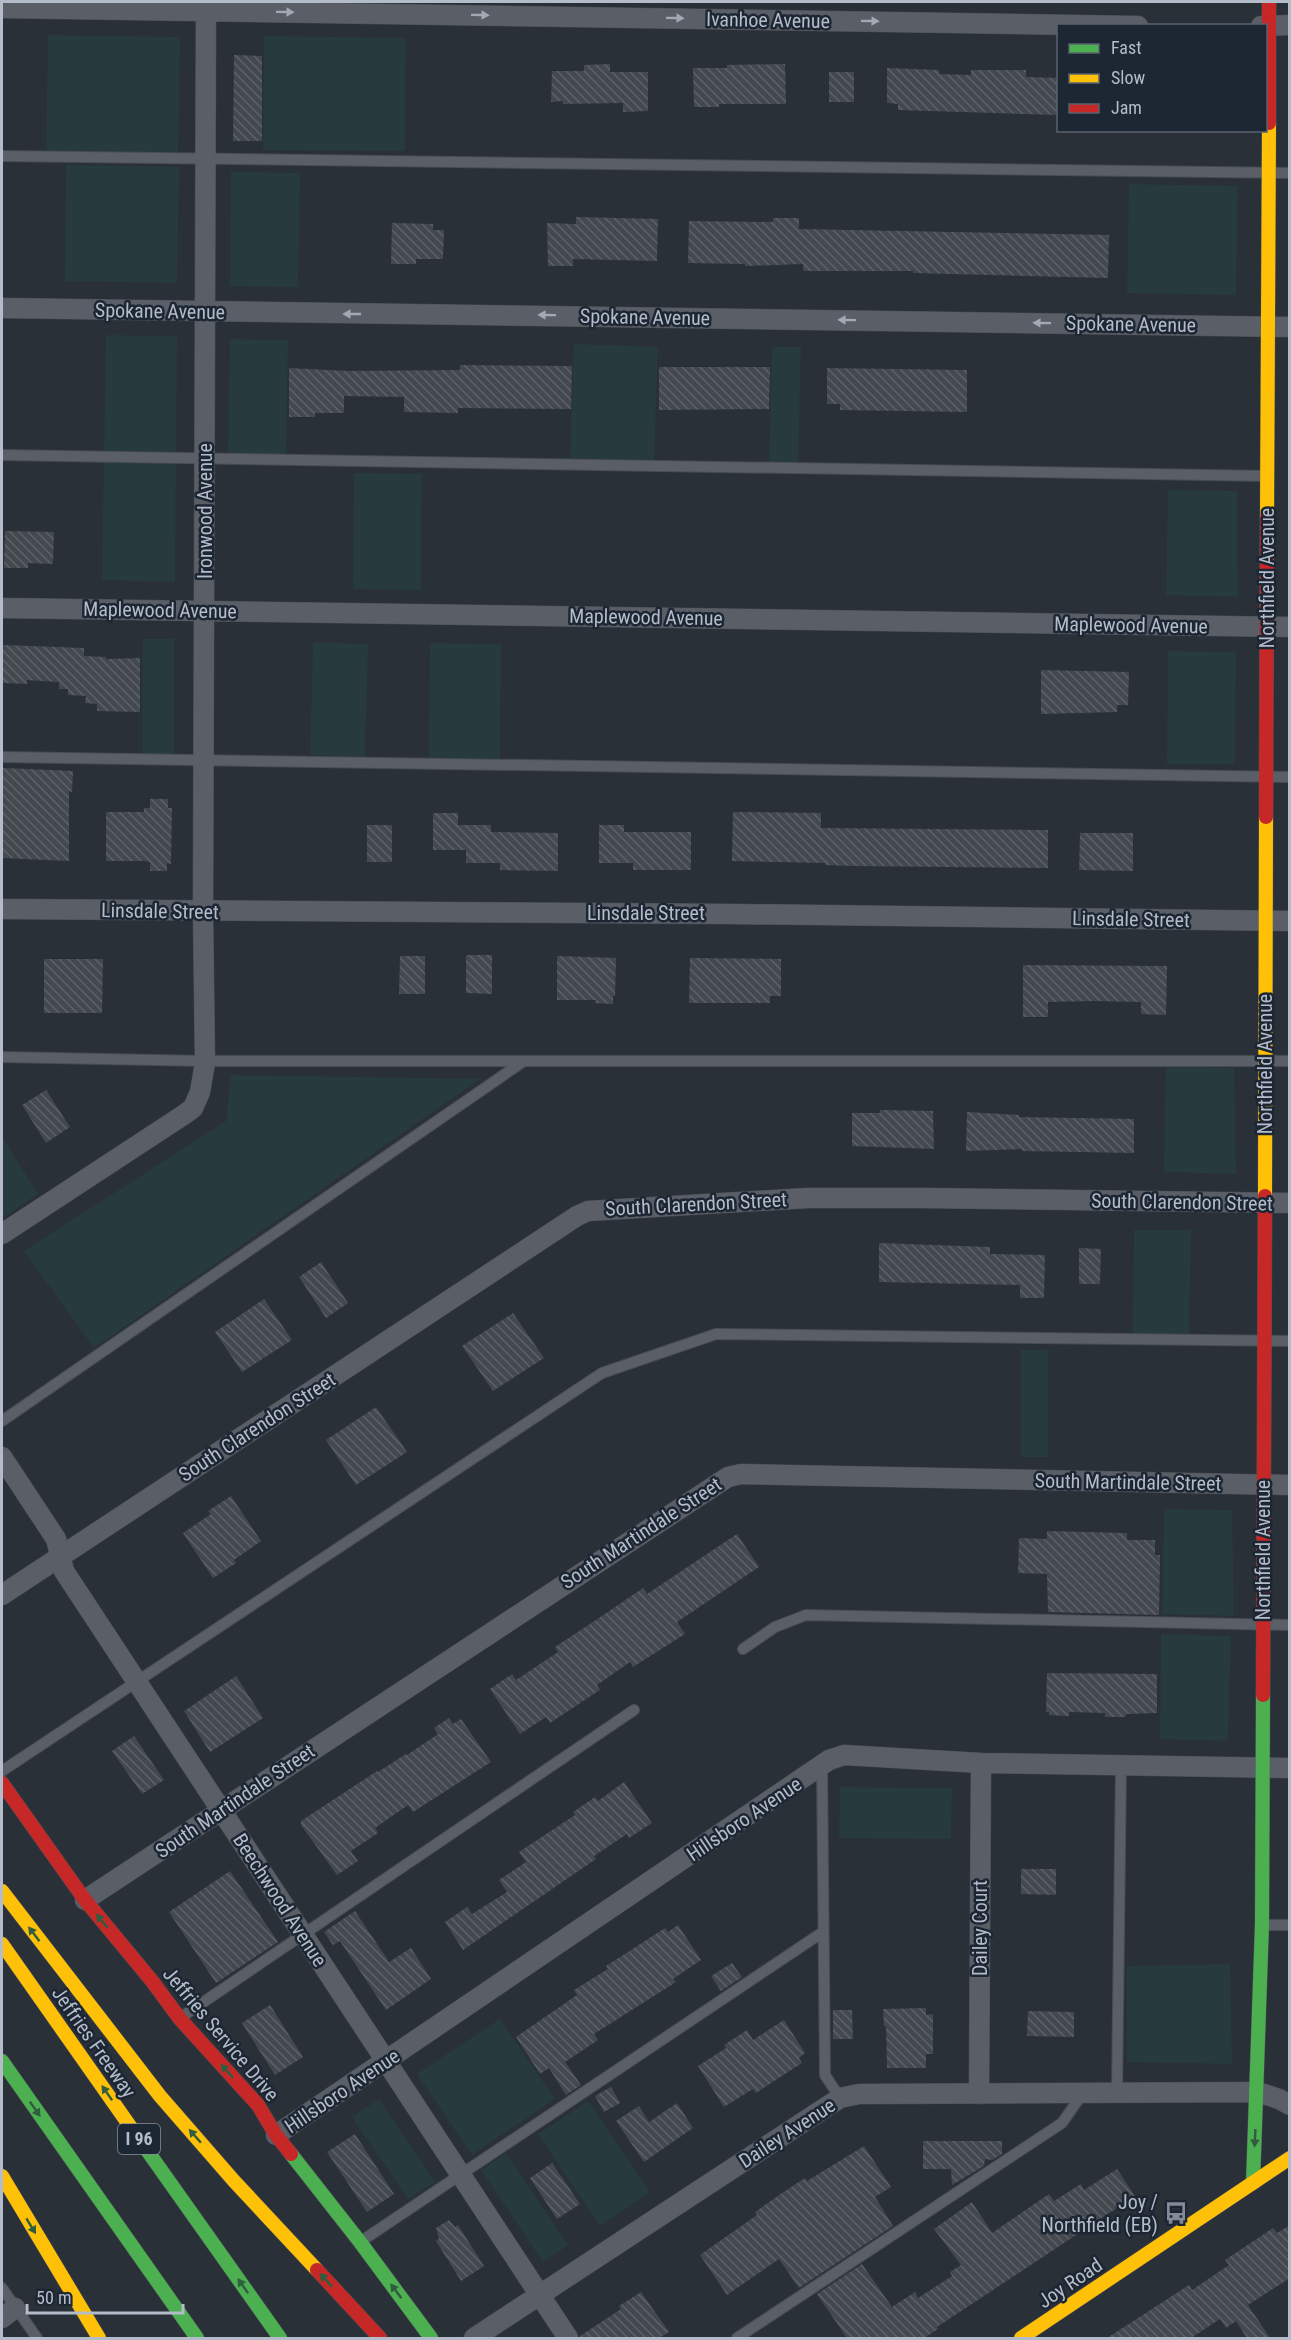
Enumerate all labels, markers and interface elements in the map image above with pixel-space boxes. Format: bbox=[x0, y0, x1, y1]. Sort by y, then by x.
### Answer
street label: Ivanhoe Avenue bbox=[706, 7, 830, 33]
one-way arrow bbox=[276, 8, 295, 17]
one-way arrow bbox=[471, 10, 490, 20]
one-way arrow bbox=[666, 13, 685, 23]
one-way arrow bbox=[861, 16, 880, 26]
legend bbox=[1057, 24, 1267, 132]
text: Fast bbox=[1111, 37, 1142, 58]
text: Slow bbox=[1111, 67, 1146, 88]
text: Jam bbox=[1111, 97, 1142, 118]
street label: Spokane Avenue bbox=[95, 298, 225, 324]
street label: Spokane Avenue bbox=[580, 304, 710, 330]
one-way arrow bbox=[342, 309, 361, 319]
one-way arrow bbox=[537, 311, 556, 320]
street label: Spokane Avenue bbox=[1066, 311, 1196, 337]
one-way arrow bbox=[837, 315, 856, 325]
one-way arrow bbox=[1032, 318, 1051, 328]
street label: Ironwood Avenue bbox=[193, 443, 217, 579]
street label: Northfield Avenue bbox=[1255, 508, 1279, 648]
street label: Maplewood Avenue bbox=[83, 597, 237, 623]
street label: Maplewood Avenue bbox=[569, 604, 723, 630]
street label: Maplewood Avenue bbox=[1054, 612, 1208, 638]
street label: Linsdale Street bbox=[101, 898, 219, 924]
street label: Linsdale Street bbox=[587, 901, 705, 925]
street label: Linsdale Street bbox=[1072, 906, 1190, 932]
street label: Northfield Avenue bbox=[1253, 994, 1277, 1134]
street label: South Clarendon Street bbox=[605, 1187, 787, 1221]
street label: South Clarendon Street bbox=[1091, 1188, 1273, 1216]
street label: South Clarendon Street bbox=[174, 1367, 340, 1487]
street label: South Martindale Street bbox=[1034, 1468, 1222, 1496]
street label: South Martindale Street bbox=[556, 1472, 726, 1594]
street label: Northfield Avenue bbox=[1251, 1480, 1275, 1620]
street label: South Martindale Street bbox=[151, 1739, 319, 1863]
street label: Hillsboro Avenue bbox=[682, 1772, 806, 1866]
street label: Beechwood Avenue bbox=[228, 1829, 332, 1971]
street label: Dailey Court bbox=[968, 1880, 992, 1976]
one-way arrow bbox=[96, 1914, 109, 1929]
one-way arrow bbox=[29, 1927, 41, 1942]
street label: Jeffries Service Drive bbox=[158, 1962, 284, 2106]
street label: Jeffries Freeway bbox=[47, 1982, 141, 2102]
street label: Hillsboro Avenue bbox=[280, 2044, 404, 2138]
one-way arrow bbox=[220, 2063, 234, 2078]
one-way arrow bbox=[101, 2085, 113, 2101]
street label: Dailey Avenue bbox=[734, 2093, 840, 2173]
one-way arrow bbox=[29, 2100, 41, 2116]
road number: I 96 bbox=[118, 2124, 160, 2154]
one-way arrow bbox=[1251, 2128, 1260, 2147]
one-way arrow bbox=[189, 2129, 202, 2144]
place label: Joy / Northfield (EB) bbox=[1042, 2190, 1158, 2237]
bus stop icon: Joy / Northfield (EB) bbox=[1163, 2200, 1189, 2226]
one-way arrow bbox=[26, 2218, 37, 2234]
street label: Joy Road bbox=[1033, 2253, 1107, 2313]
one-way arrow bbox=[319, 2273, 333, 2288]
scale bar bbox=[27, 2277, 183, 2315]
one-way arrow bbox=[237, 2279, 249, 2295]
one-way arrow bbox=[391, 2284, 403, 2299]
text: 50 m bbox=[36, 2287, 71, 2308]

